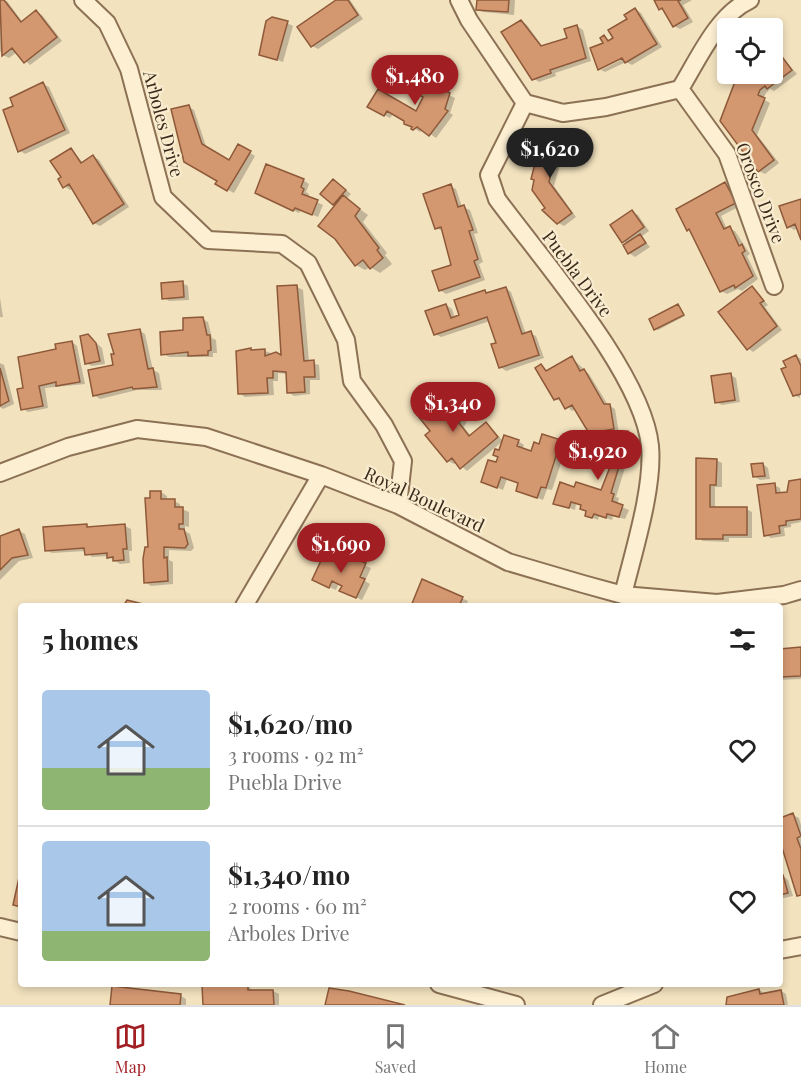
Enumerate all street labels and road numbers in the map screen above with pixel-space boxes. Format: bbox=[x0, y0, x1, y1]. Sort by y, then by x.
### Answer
street label: Arboles Drive bbox=[138, 67, 190, 180]
street label: Orosco Drive bbox=[731, 139, 791, 246]
street label: Puebla Drive bbox=[537, 225, 618, 322]
street label: Royal Boulevard bbox=[360, 461, 489, 538]

